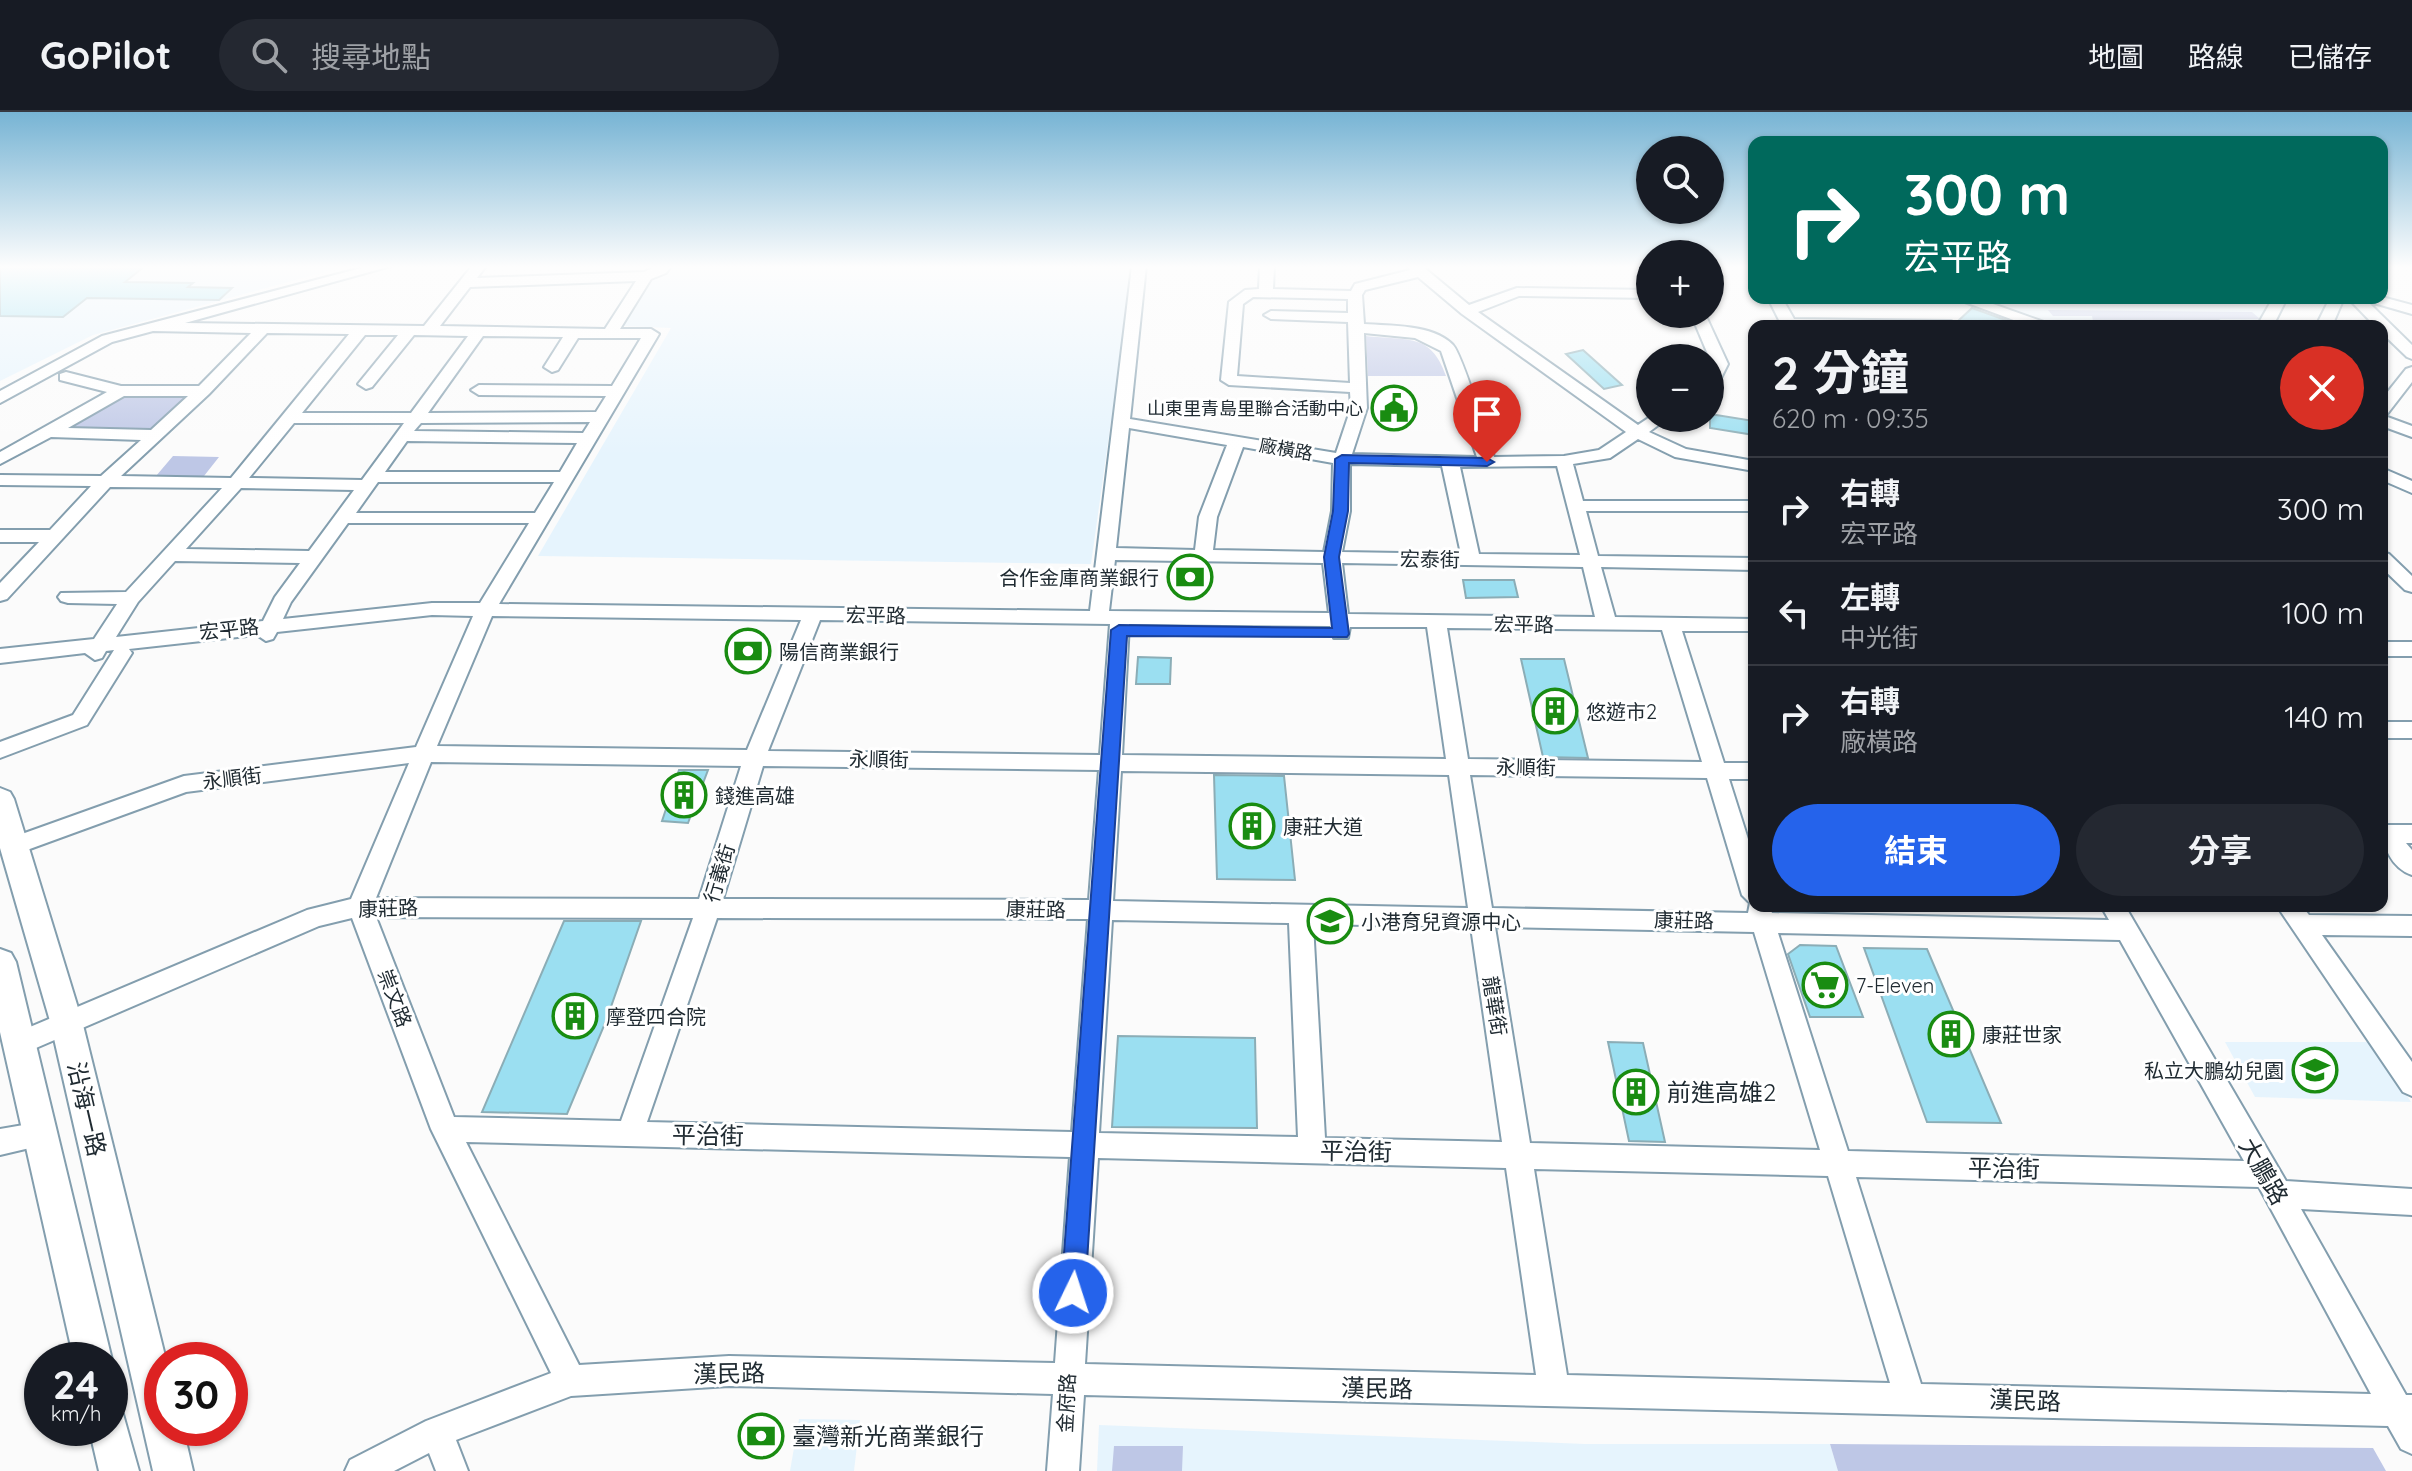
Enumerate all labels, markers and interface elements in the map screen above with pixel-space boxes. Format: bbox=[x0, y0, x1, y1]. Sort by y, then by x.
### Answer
search box bbox=[219, 19, 779, 91]
text: GoPilot bbox=[40, 31, 171, 79]
icon: search bbox=[247, 33, 291, 77]
text: 搜尋地點 bbox=[311, 38, 431, 76]
text: 地圖 bbox=[2088, 39, 2144, 74]
text: 路線 bbox=[2188, 39, 2244, 74]
text: 已儲存 bbox=[2288, 39, 2372, 74]
map controls bbox=[1636, 136, 1724, 432]
button: search bbox=[1636, 136, 1724, 224]
text: 300 m bbox=[1904, 159, 2070, 229]
icon: right bbox=[1772, 168, 1876, 272]
text: 宏平路 bbox=[1904, 234, 2012, 279]
button: + bbox=[1636, 240, 1724, 328]
text: 2 分鐘 bbox=[1772, 342, 1909, 402]
button: − bbox=[1636, 344, 1724, 432]
button: close bbox=[2280, 346, 2364, 430]
pin bbox=[1453, 380, 1521, 462]
public building icon: 山東里青島里聯合活動中心 bbox=[1370, 384, 1418, 432]
icon: arrive bbox=[1465, 392, 1509, 436]
place label: 山東里青島里聯合活動中心 bbox=[1147, 397, 1363, 420]
text: 620 m · 09:35 bbox=[1772, 402, 1929, 435]
street label: 廠橫路 bbox=[1257, 433, 1315, 465]
text: 右轉 bbox=[1840, 474, 1900, 512]
icon: right bbox=[1772, 487, 1816, 531]
text: 300 m bbox=[2277, 490, 2364, 528]
text: 宏平路 bbox=[1840, 517, 1918, 550]
street label: 宏泰街 bbox=[1400, 546, 1460, 572]
bank icon: 合作金庫商業銀行 bbox=[1166, 553, 1214, 601]
place label: 合作金庫商業銀行 bbox=[999, 565, 1159, 590]
text: 左轉 bbox=[1840, 578, 1900, 616]
icon: left bbox=[1772, 591, 1816, 635]
text: 100 m bbox=[2282, 594, 2364, 632]
street label: 宏平路 bbox=[846, 602, 906, 628]
street label: 宏平路 bbox=[1494, 611, 1554, 637]
street label: 宏平路 bbox=[198, 613, 260, 645]
text: 中光街 bbox=[1840, 621, 1918, 654]
bank icon: 陽信商業銀行 bbox=[724, 627, 772, 675]
place label: 陽信商業銀行 bbox=[779, 639, 899, 664]
text: 右轉 bbox=[1840, 682, 1900, 720]
building icon: 悠遊市2 bbox=[1531, 687, 1579, 735]
icon: right bbox=[1772, 695, 1816, 739]
text: 140 m bbox=[2284, 698, 2364, 736]
place label: 悠遊市2 bbox=[1586, 699, 1657, 724]
text: 廠橫路 bbox=[1840, 725, 1918, 758]
street label: 永順街 bbox=[849, 746, 909, 772]
street label: 永順街 bbox=[1496, 754, 1556, 780]
street label: 永順街 bbox=[201, 762, 263, 794]
building icon: 錢進高雄 bbox=[660, 771, 708, 819]
place label: 錢進高雄 bbox=[715, 783, 795, 808]
building icon: 康莊大道 bbox=[1228, 802, 1276, 850]
button: 結束 bbox=[1772, 804, 2060, 896]
button: 分享 bbox=[2076, 804, 2364, 896]
place label: 康莊大道 bbox=[1283, 814, 1363, 839]
street label: 行義街 bbox=[698, 841, 740, 905]
street label: 康莊路 bbox=[358, 894, 418, 922]
street label: 康莊路 bbox=[1006, 896, 1066, 922]
school or university icon: 小港育兒資源中心 bbox=[1306, 897, 1354, 945]
street label: 康莊路 bbox=[1654, 907, 1714, 933]
place label: 小港育兒資源中心 bbox=[1361, 909, 1521, 934]
supermarket icon: 7-Eleven bbox=[1801, 961, 1849, 1009]
street label: 崇文路 bbox=[373, 966, 417, 1030]
place label: 7-Eleven bbox=[1856, 973, 1934, 998]
street label: 龍華街 bbox=[1478, 974, 1512, 1038]
building icon: 摩登四合院 bbox=[551, 992, 599, 1040]
place label: 摩登四合院 bbox=[606, 1004, 706, 1029]
building icon: 康莊世家 bbox=[1927, 1010, 1975, 1058]
place label: 康莊世家 bbox=[1982, 1022, 2062, 1047]
school or university icon: 私立大鵬幼兒園 bbox=[2291, 1046, 2339, 1094]
place label: 私立大鵬幼兒園 bbox=[2144, 1058, 2284, 1083]
street label: 沿海一路 bbox=[62, 1059, 112, 1159]
building icon: 前進高雄2 bbox=[1612, 1068, 1660, 1116]
place label: 前進高雄2 bbox=[1667, 1077, 1776, 1107]
street label: 平治街 bbox=[672, 1119, 744, 1151]
street label: 大鵬路 bbox=[2233, 1132, 2295, 1210]
street label: 平治街 bbox=[1320, 1135, 1392, 1167]
street label: 平治街 bbox=[1968, 1152, 2040, 1184]
position arrow bbox=[1031, 1251, 1115, 1335]
speed limit sign: 30 bbox=[144, 1342, 248, 1446]
street label: 漢民路 bbox=[693, 1357, 765, 1389]
text: 24 bbox=[53, 1359, 99, 1409]
street label: 金府路 bbox=[1052, 1372, 1080, 1434]
street label: 漢民路 bbox=[1341, 1372, 1413, 1404]
street label: 漢民路 bbox=[1988, 1384, 2062, 1416]
text: km/h bbox=[51, 1401, 101, 1426]
bank icon: 臺灣新光商業銀行 bbox=[737, 1412, 785, 1460]
place label: 臺灣新光商業銀行 bbox=[792, 1421, 984, 1451]

